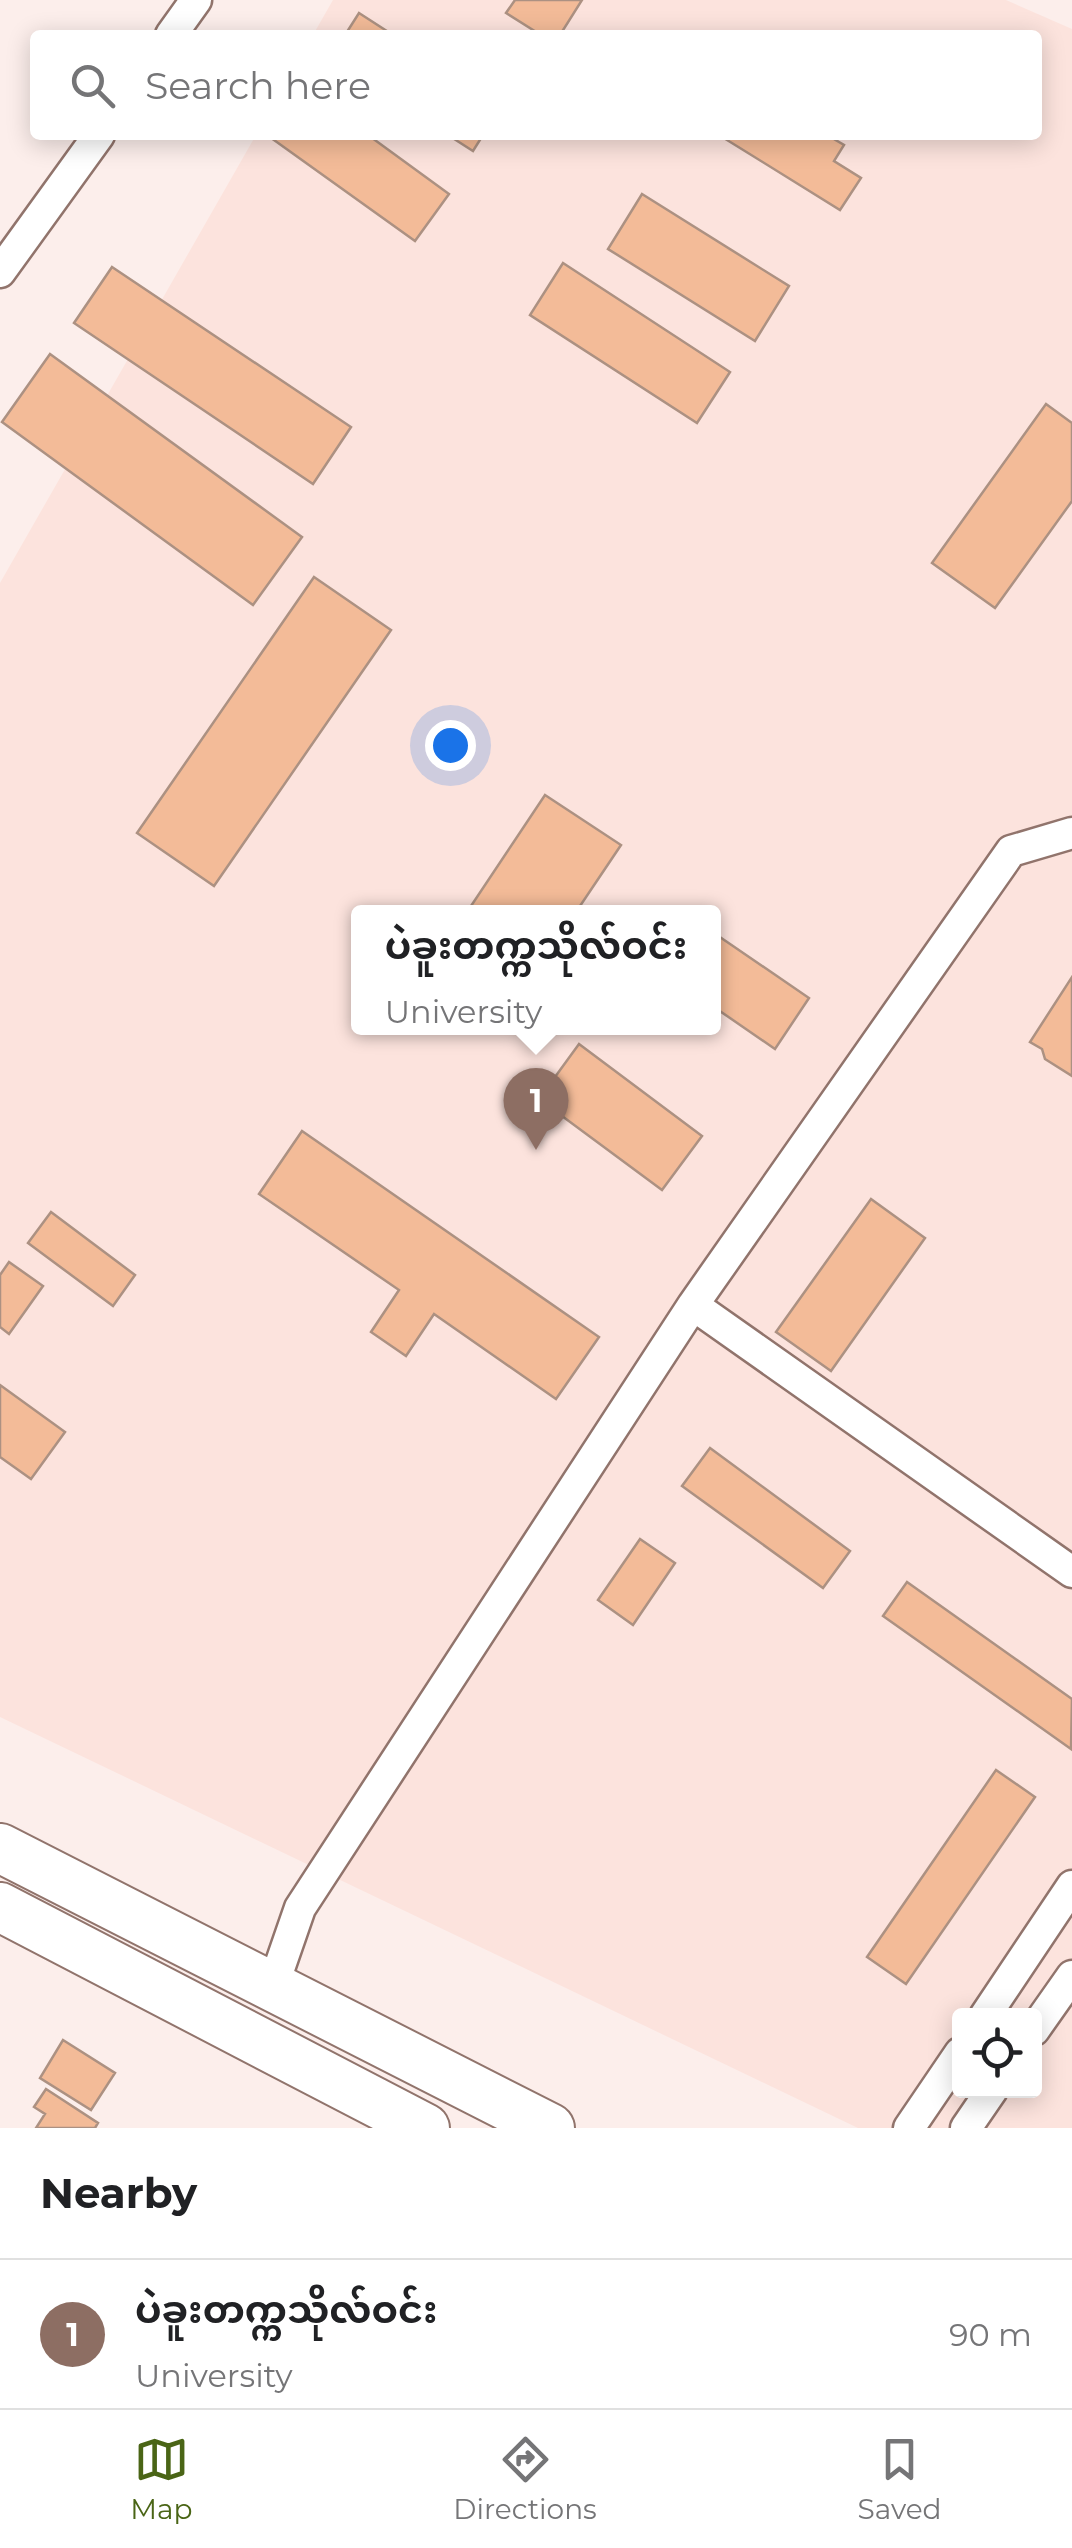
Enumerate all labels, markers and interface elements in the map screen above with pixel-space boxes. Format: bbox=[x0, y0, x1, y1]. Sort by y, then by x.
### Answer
search box bbox=[30, 30, 1042, 140]
icon: search bbox=[65, 58, 120, 113]
text: Search here bbox=[145, 62, 371, 109]
your location bbox=[425, 720, 476, 771]
popup bbox=[351, 905, 721, 1035]
text: ပဲခူးတက္ကသိုလ်ဝင်း bbox=[385, 922, 687, 969]
text: University bbox=[385, 992, 542, 1031]
pin: 1 bbox=[504, 1068, 568, 1150]
map controls bbox=[952, 2008, 1042, 2098]
button: locate bbox=[952, 2008, 1042, 2098]
text: Nearby bbox=[40, 2167, 197, 2219]
text: ပဲခူးတက္ကသိုလ်ဝင်း bbox=[135, 2286, 438, 2333]
text: 1 bbox=[66, 2315, 79, 2354]
text: 90 m bbox=[949, 2315, 1032, 2354]
text: University bbox=[135, 2356, 293, 2395]
tab: Map bbox=[130, 2432, 193, 2526]
tab: Directions bbox=[453, 2432, 597, 2526]
tab: Saved bbox=[857, 2432, 942, 2526]

